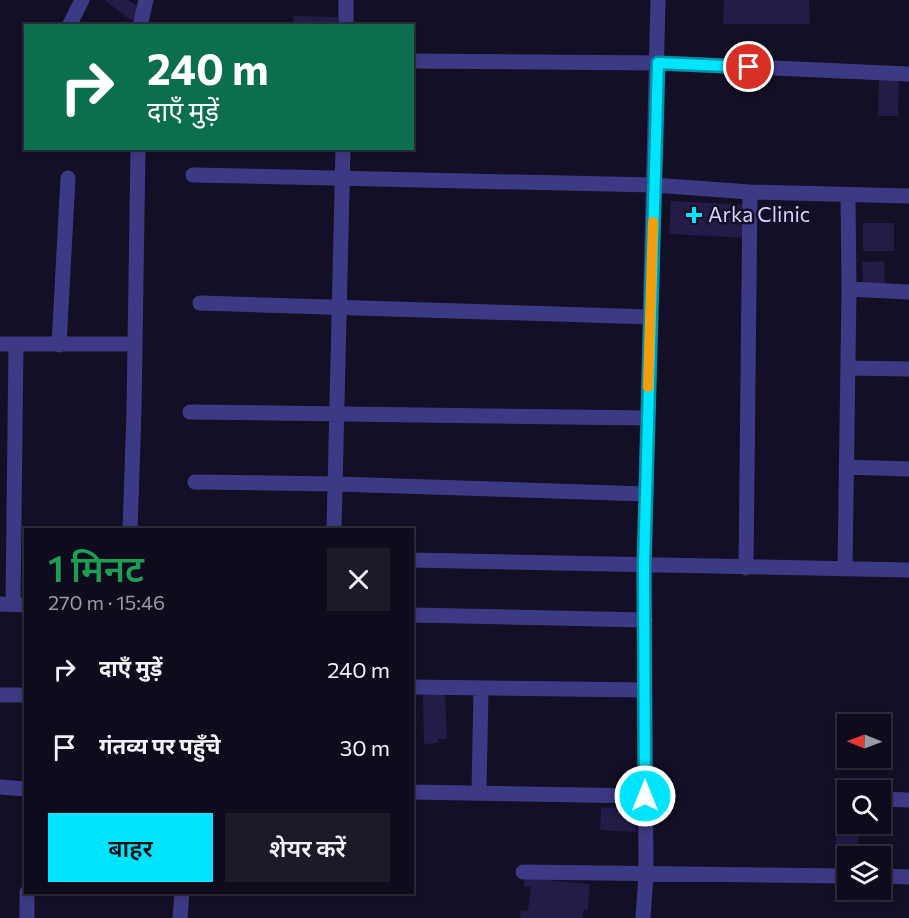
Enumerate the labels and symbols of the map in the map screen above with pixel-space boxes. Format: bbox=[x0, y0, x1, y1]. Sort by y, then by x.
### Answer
pin bbox=[723, 41, 774, 92]
place label: Arka Clinic bbox=[708, 201, 810, 226]
marker: Arka Clinic bbox=[685, 206, 703, 224]
north arrow bbox=[837, 714, 891, 768]
position arrow bbox=[613, 764, 677, 828]

